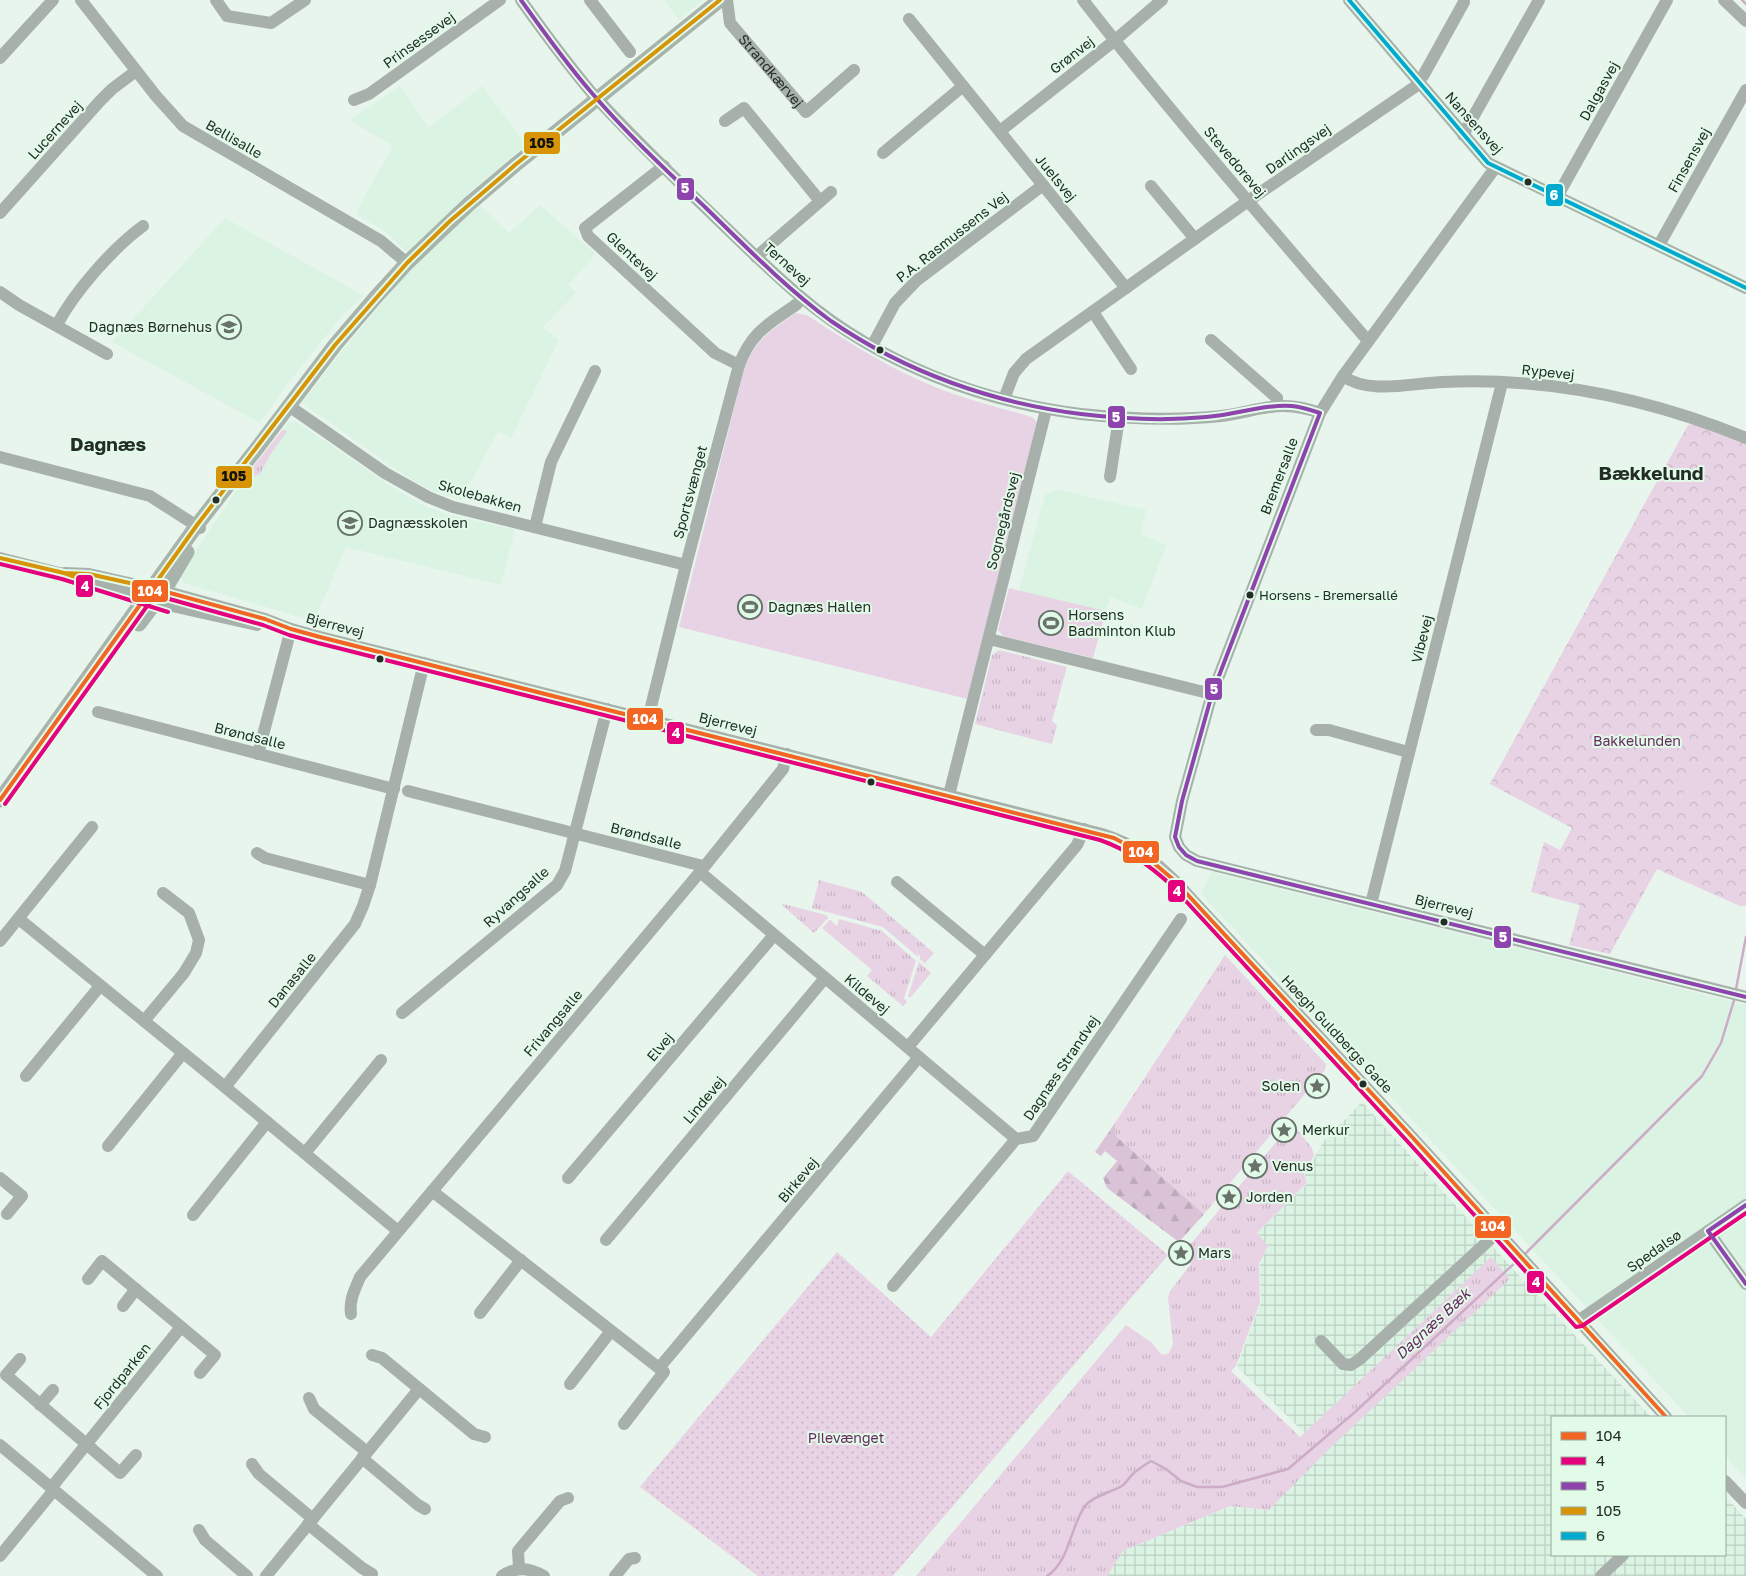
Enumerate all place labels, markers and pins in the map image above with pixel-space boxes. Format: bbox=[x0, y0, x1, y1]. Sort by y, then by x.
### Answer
unlabelled marker bbox=[1523, 177, 1533, 187]
school or university icon: Dagnæs Børnehus bbox=[216, 314, 242, 340]
place label: Dagnæs Børnehus bbox=[89, 318, 212, 335]
unlabelled marker bbox=[875, 345, 885, 355]
unlabelled marker bbox=[211, 495, 221, 505]
school or university icon: Dagnæsskolen bbox=[337, 510, 363, 536]
place label: Dagnæsskolen bbox=[368, 514, 468, 531]
place label: Horsens - Bremersallé bbox=[1259, 587, 1398, 603]
marker: Horsens - Bremersallé bbox=[1245, 590, 1255, 600]
sports icon: Dagnæs Hallen bbox=[737, 594, 763, 620]
place label: Dagnæs Hallen bbox=[768, 598, 871, 615]
place label: Horsens Badminton Klub bbox=[1068, 606, 1176, 639]
sports icon: Horsens Badminton Klub bbox=[1038, 610, 1064, 636]
unlabelled marker bbox=[375, 654, 385, 664]
unlabelled marker bbox=[866, 777, 876, 787]
unlabelled marker bbox=[1439, 917, 1449, 927]
place icon: Solen bbox=[1304, 1073, 1330, 1099]
place label: Solen bbox=[1262, 1077, 1300, 1094]
unlabelled marker bbox=[1358, 1079, 1368, 1089]
place icon: Merkur bbox=[1271, 1117, 1297, 1143]
place label: Merkur bbox=[1302, 1121, 1350, 1138]
place icon: Venus bbox=[1242, 1153, 1268, 1179]
place label: Venus bbox=[1272, 1157, 1313, 1174]
place icon: Jorden bbox=[1216, 1184, 1242, 1210]
place label: Jorden bbox=[1246, 1188, 1293, 1205]
place icon: Mars bbox=[1168, 1240, 1194, 1266]
place label: Mars bbox=[1198, 1244, 1231, 1261]

